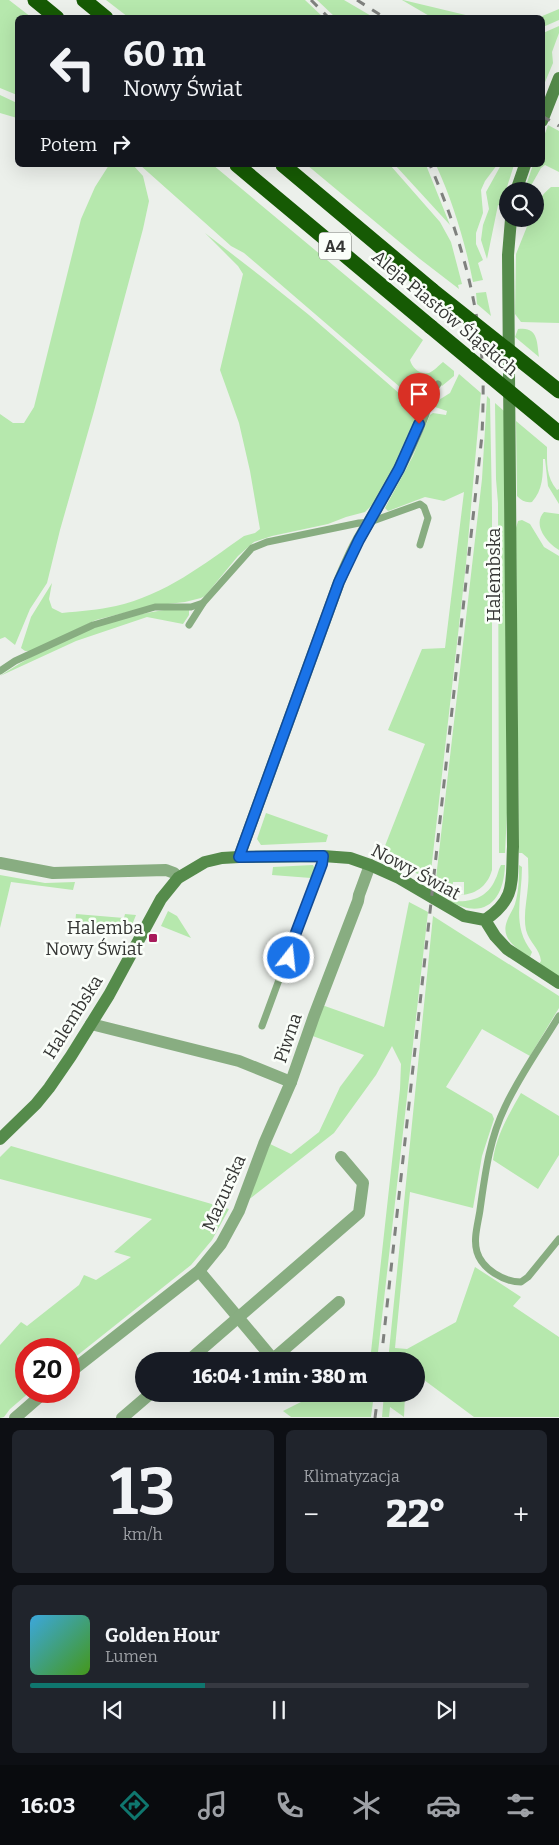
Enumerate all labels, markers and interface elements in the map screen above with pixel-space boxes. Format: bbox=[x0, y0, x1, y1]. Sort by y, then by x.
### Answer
text: 60 m bbox=[123, 33, 206, 75]
icon: left bbox=[40, 35, 105, 100]
text: Nowy Świat bbox=[123, 75, 242, 102]
icon: right bbox=[107, 130, 135, 158]
text: Potem bbox=[40, 133, 97, 156]
map controls bbox=[499, 182, 544, 227]
button: search bbox=[499, 182, 544, 227]
road number: A4 bbox=[319, 232, 351, 260]
street label: Aleja Piastów Śląskich bbox=[368, 245, 523, 380]
pin bbox=[398, 373, 440, 424]
icon: arrive bbox=[405, 380, 433, 408]
street label: Halembska bbox=[483, 528, 505, 622]
street label: Nowy Świat bbox=[368, 838, 465, 905]
place label: Halemba Nowy Świat bbox=[45, 917, 143, 960]
position arrow bbox=[262, 931, 314, 983]
marker: Halemba Nowy Świat bbox=[147, 932, 159, 944]
street label: Halembska bbox=[39, 971, 107, 1063]
street label: Piwna bbox=[269, 1010, 307, 1066]
street label: Mazurska bbox=[197, 1151, 251, 1235]
speed limit sign: 20 bbox=[15, 1338, 80, 1403]
text: 16:04 · 1 min · 380 m bbox=[193, 1365, 367, 1388]
text: 13 bbox=[110, 1453, 176, 1531]
text: Klimatyzacja bbox=[304, 1467, 400, 1486]
text: 22° bbox=[386, 1491, 446, 1537]
text: − bbox=[304, 1498, 319, 1531]
text: + bbox=[513, 1498, 529, 1531]
text: km/h bbox=[123, 1525, 163, 1544]
text: Golden Hour bbox=[105, 1624, 220, 1647]
text: Lumen bbox=[105, 1647, 158, 1666]
icon: previous bbox=[99, 1696, 127, 1724]
icon: pause bbox=[265, 1696, 293, 1724]
icon: next bbox=[432, 1696, 460, 1724]
icon: directions bbox=[117, 1788, 152, 1823]
icon: music bbox=[195, 1788, 230, 1823]
icon: phone bbox=[272, 1788, 307, 1823]
icon: climate bbox=[349, 1788, 384, 1823]
icon: car bbox=[426, 1788, 461, 1823]
icon: filters bbox=[503, 1788, 538, 1823]
text: 16:03 bbox=[21, 1792, 75, 1819]

